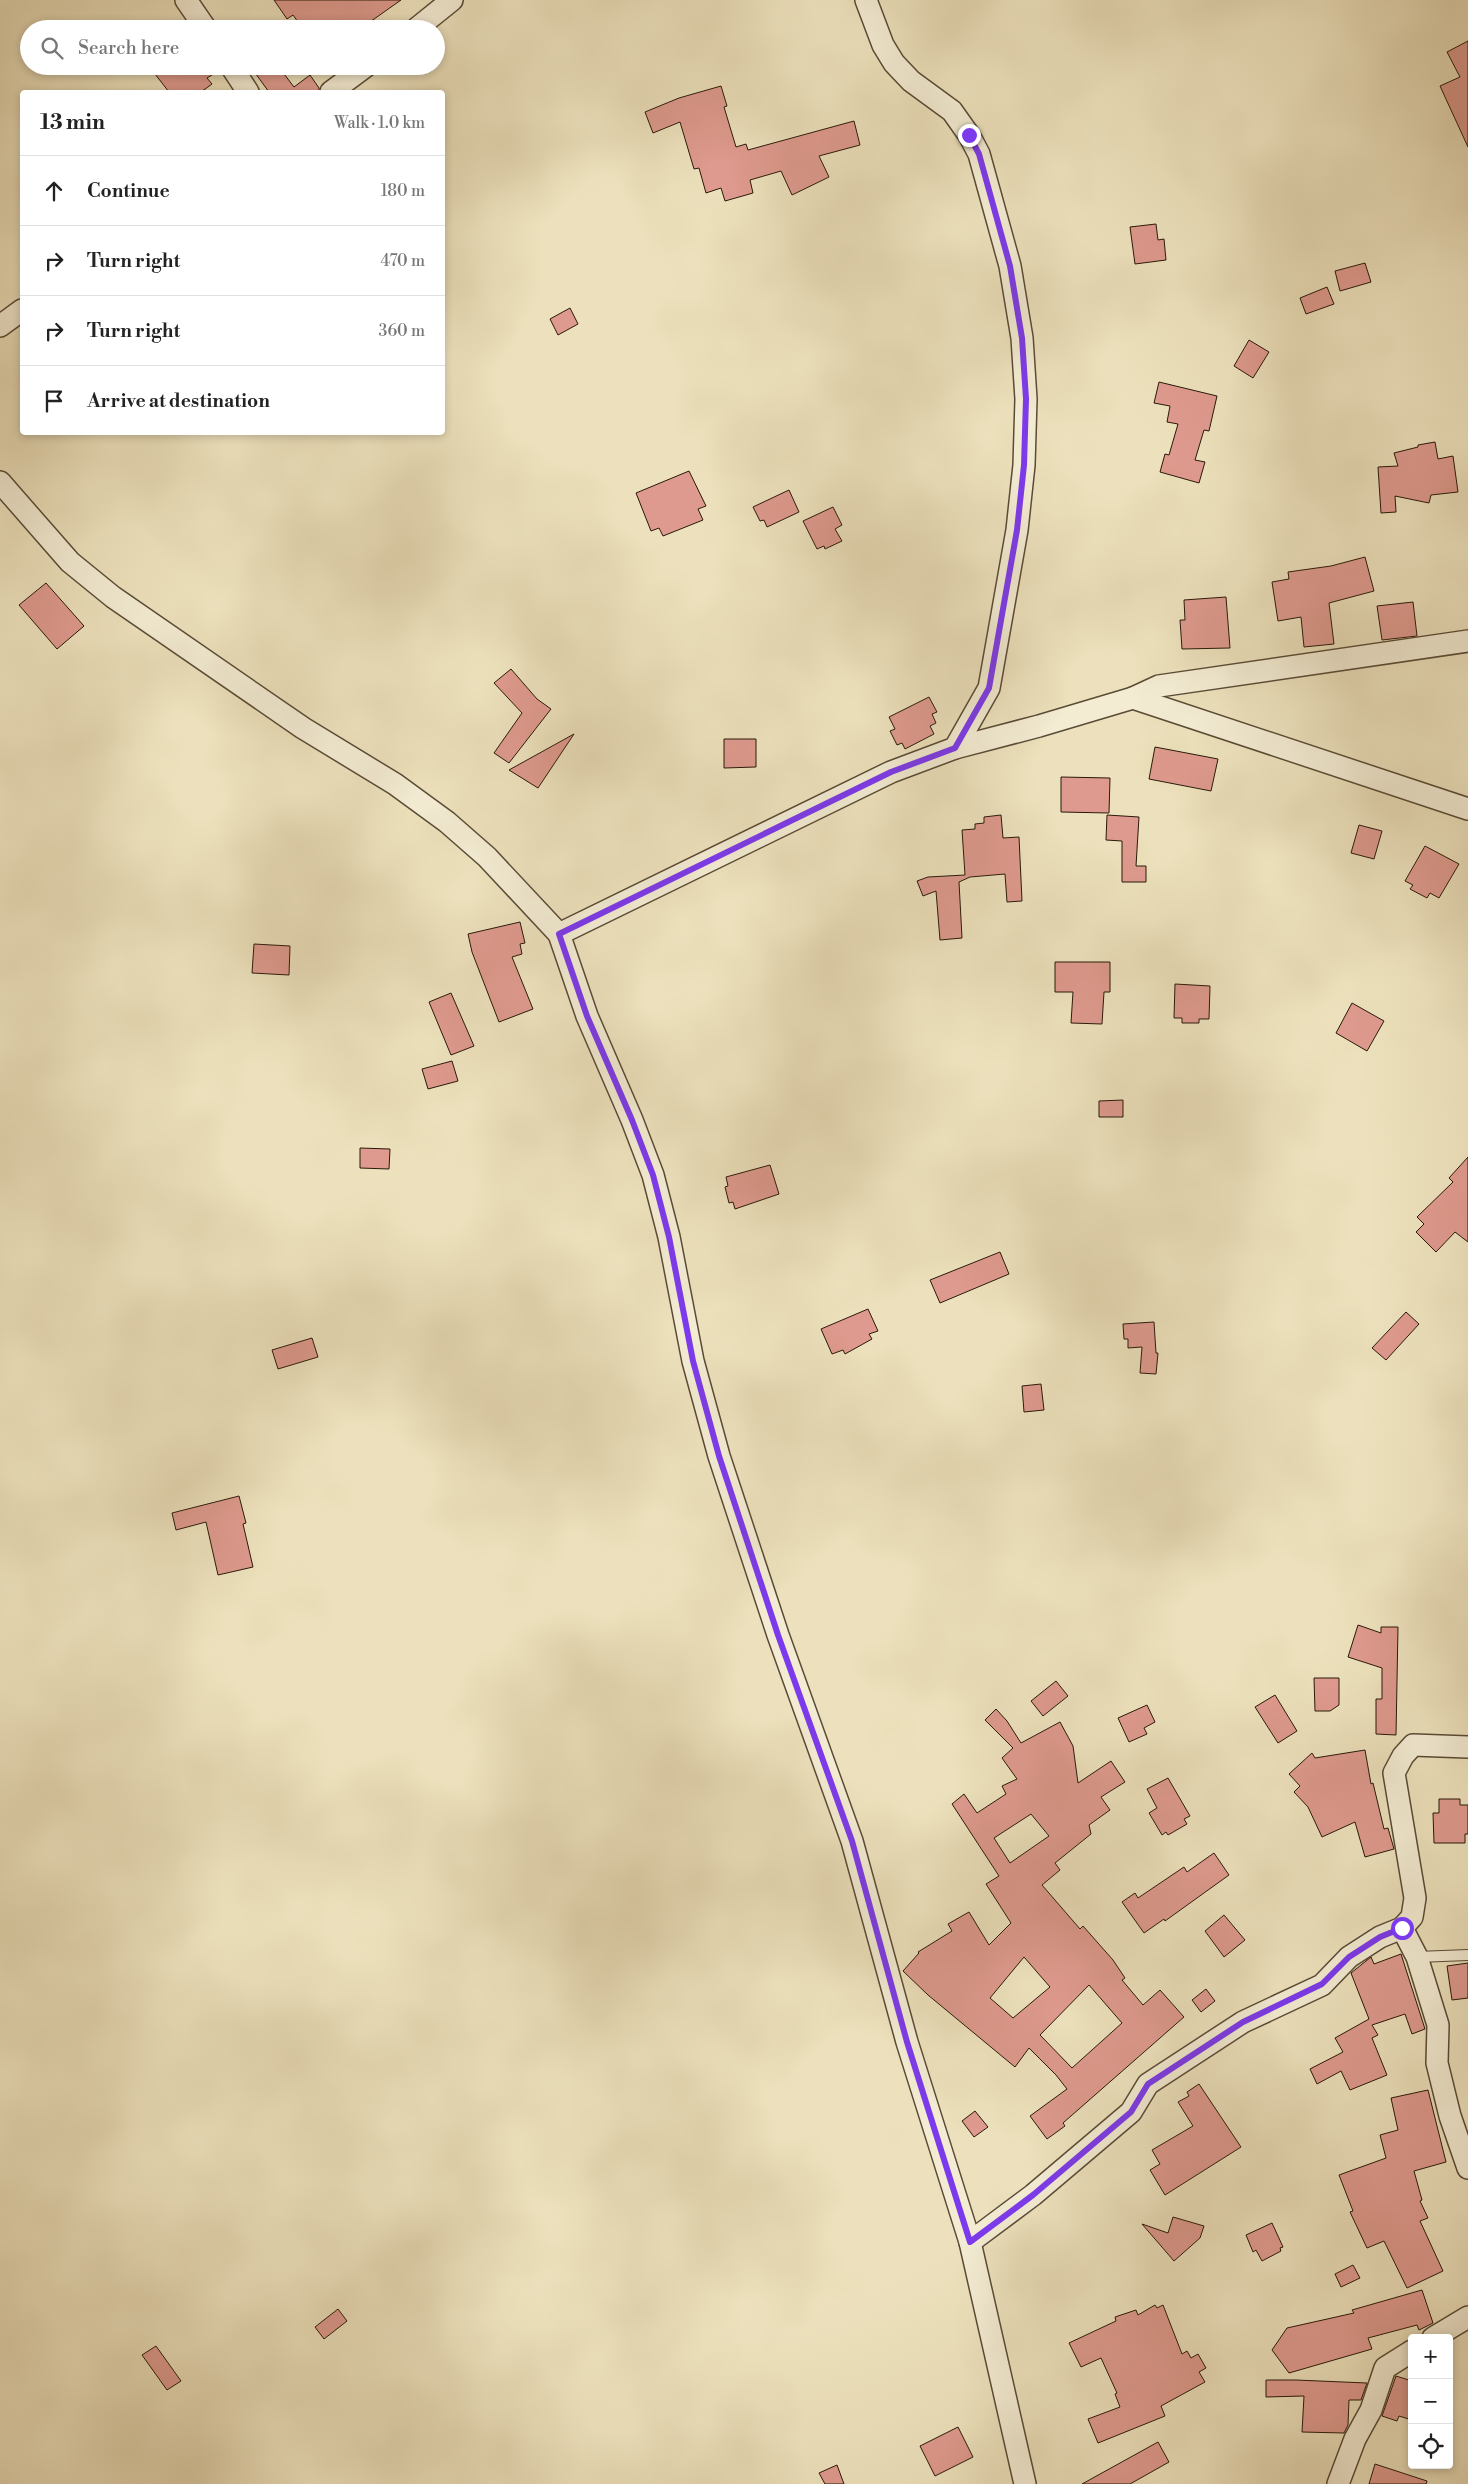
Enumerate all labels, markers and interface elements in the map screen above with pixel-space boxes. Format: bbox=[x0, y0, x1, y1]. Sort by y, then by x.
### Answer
search box bbox=[20, 20, 445, 75]
icon: search bbox=[38, 34, 66, 62]
text: Search here bbox=[78, 36, 179, 60]
text: 13 min bbox=[40, 110, 105, 136]
text: Walk · 1.0 km bbox=[334, 113, 425, 133]
route end bbox=[958, 124, 981, 147]
icon: ahead bbox=[40, 177, 68, 205]
text: Continue bbox=[87, 179, 170, 203]
text: 180 m bbox=[381, 181, 425, 201]
icon: right bbox=[40, 247, 68, 275]
text: Turn right bbox=[87, 249, 180, 273]
text: 470 m bbox=[381, 251, 425, 271]
icon: right bbox=[40, 317, 68, 345]
text: Turn right bbox=[87, 319, 180, 343]
text: 360 m bbox=[379, 321, 425, 341]
icon: arrive bbox=[40, 387, 68, 415]
text: Arrive at destination bbox=[87, 389, 270, 413]
route start bbox=[1391, 1917, 1414, 1940]
map controls bbox=[1408, 2334, 1453, 2469]
button: + bbox=[1408, 2334, 1453, 2379]
button: − bbox=[1408, 2379, 1453, 2424]
button: locate bbox=[1408, 2424, 1453, 2469]

